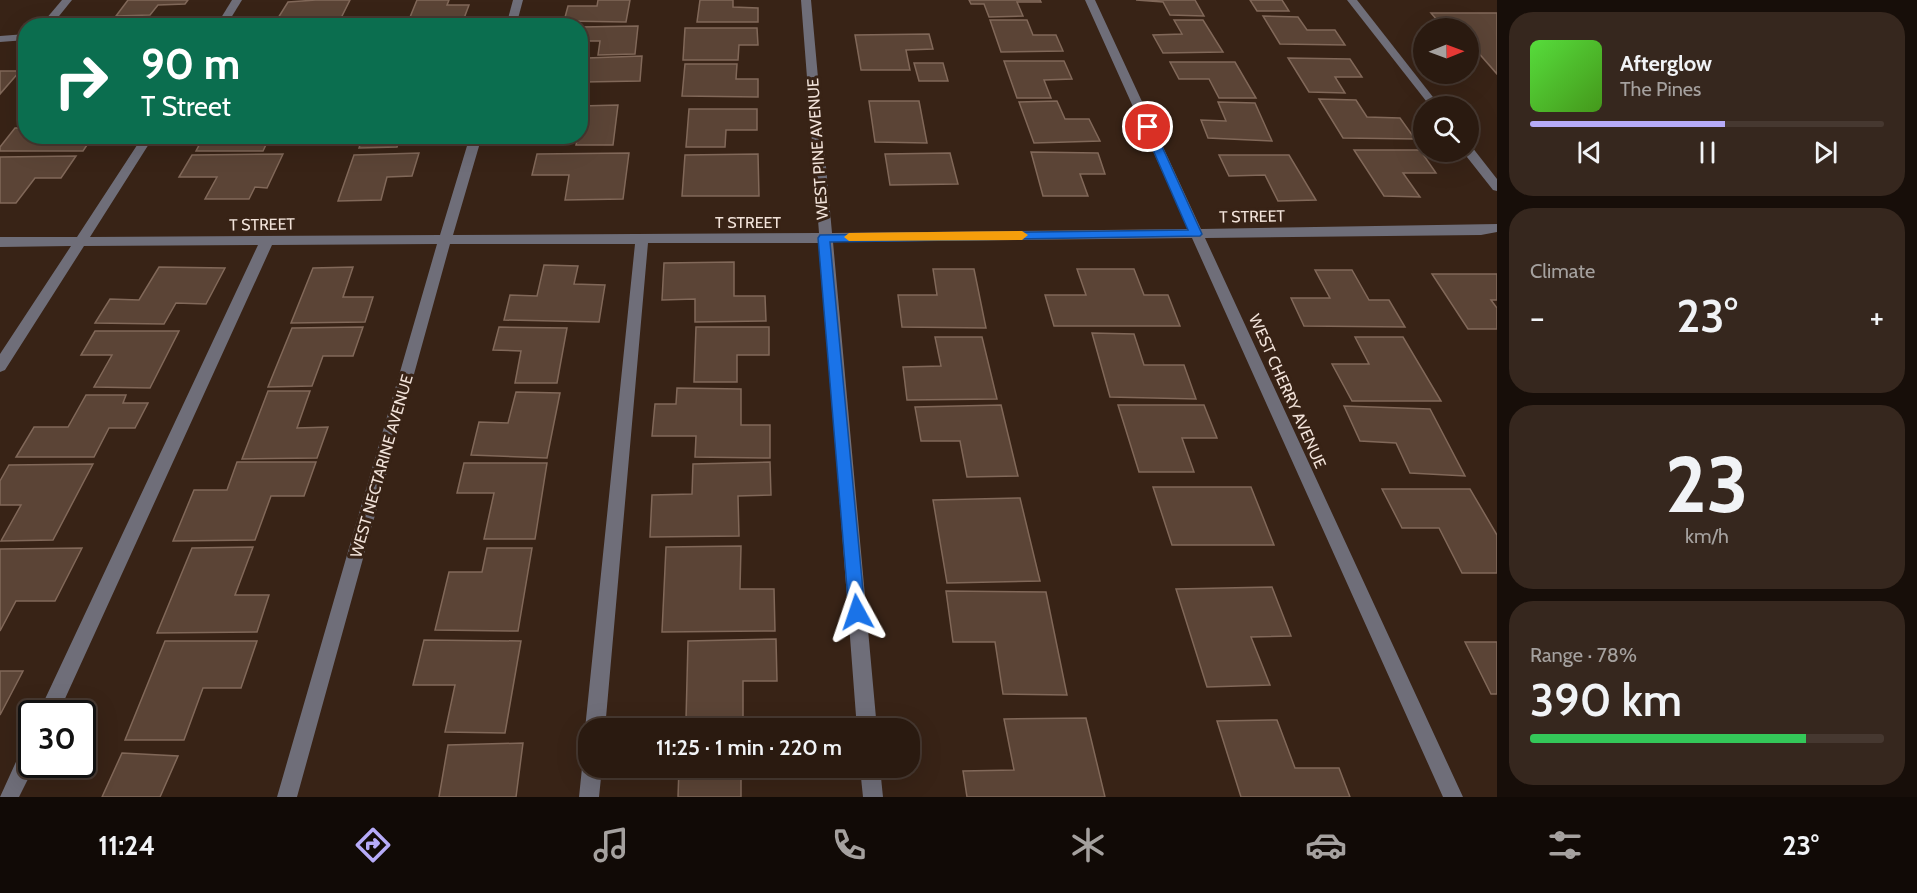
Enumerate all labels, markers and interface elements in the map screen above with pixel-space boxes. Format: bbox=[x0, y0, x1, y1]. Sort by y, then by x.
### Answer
north arrow bbox=[1413, 18, 1479, 84]
map controls bbox=[1413, 18, 1479, 162]
text: 90 m bbox=[141, 38, 240, 90]
icon: right bbox=[42, 42, 120, 120]
text: Afterglow bbox=[1620, 50, 1712, 77]
street label: WEST PINE AVENUE bbox=[803, 77, 832, 220]
text: The Pines bbox=[1620, 77, 1701, 101]
text: T Street bbox=[141, 90, 231, 123]
button: search bbox=[1413, 96, 1479, 162]
pin bbox=[1122, 101, 1173, 152]
icon: arrive bbox=[1131, 110, 1164, 143]
icon: previous bbox=[1573, 136, 1606, 169]
icon: pause bbox=[1691, 136, 1724, 169]
icon: next bbox=[1809, 136, 1842, 169]
street label: T STREET bbox=[1219, 206, 1286, 227]
street label: T STREET bbox=[715, 213, 781, 232]
street label: T STREET bbox=[229, 214, 296, 235]
text: Climate bbox=[1530, 259, 1595, 283]
text: 23° bbox=[1676, 289, 1738, 343]
text: − bbox=[1530, 297, 1545, 337]
text: + bbox=[1869, 297, 1884, 337]
street label: WEST CHERRY AVENUE bbox=[1245, 311, 1330, 471]
street label: WEST NECTARINE AVENUE bbox=[346, 372, 417, 560]
text: 23 bbox=[1665, 437, 1749, 532]
text: km/h bbox=[1685, 524, 1729, 548]
position arrow bbox=[825, 580, 889, 644]
text: Range · 78% bbox=[1530, 643, 1637, 667]
text: 390 km bbox=[1530, 673, 1682, 727]
speed limit sign: 30 bbox=[18, 700, 96, 778]
text: 11:25 · 1 min · 220 m bbox=[656, 734, 842, 761]
icon: directions bbox=[352, 824, 394, 866]
icon: music bbox=[590, 824, 632, 866]
icon: phone bbox=[828, 824, 870, 866]
icon: climate bbox=[1067, 824, 1109, 866]
icon: car bbox=[1305, 824, 1347, 866]
icon: filters bbox=[1544, 824, 1586, 866]
text: 11:24 bbox=[98, 829, 155, 862]
text: 23° bbox=[1782, 829, 1819, 862]

